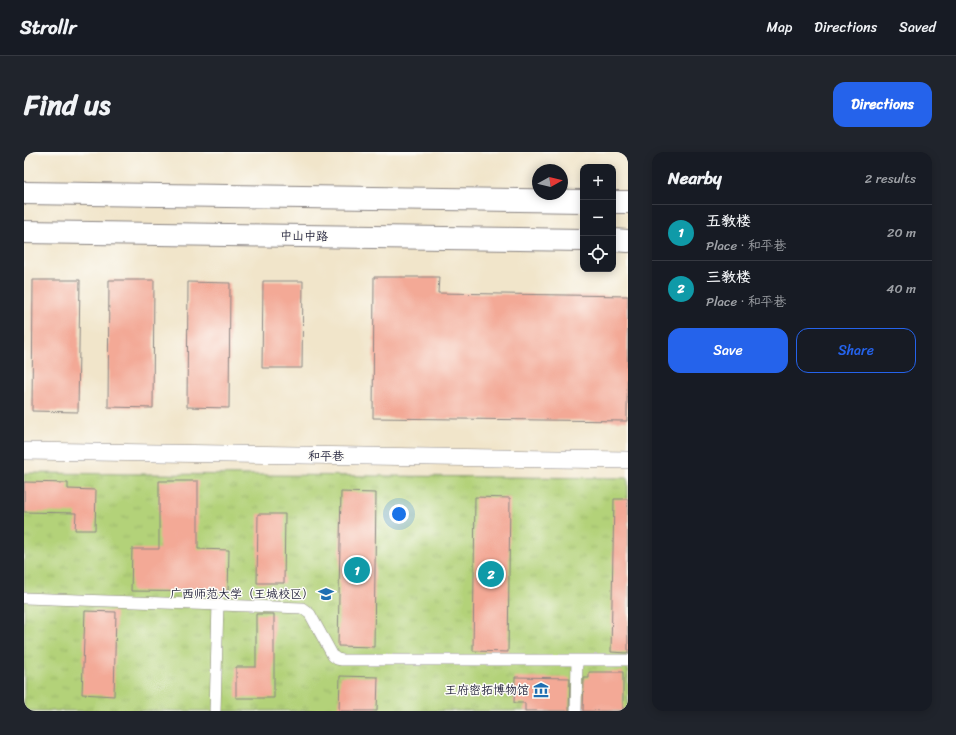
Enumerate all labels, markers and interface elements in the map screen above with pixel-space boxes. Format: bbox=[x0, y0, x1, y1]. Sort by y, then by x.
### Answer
text: Strollr bbox=[20, 11, 76, 44]
text: Map bbox=[766, 15, 792, 40]
text: Directions bbox=[814, 15, 877, 40]
text: Saved bbox=[899, 15, 936, 40]
text: Find us bbox=[24, 80, 111, 129]
button: Directions bbox=[833, 82, 932, 127]
text: Nearby bbox=[668, 163, 722, 193]
north arrow bbox=[532, 164, 568, 200]
map controls bbox=[580, 164, 616, 272]
button: + bbox=[580, 164, 616, 200]
text: 2 results bbox=[865, 167, 916, 190]
button: − bbox=[580, 200, 616, 236]
text: 五教楼 bbox=[706, 208, 751, 234]
text: 1 bbox=[678, 221, 684, 244]
text: 20 m bbox=[887, 221, 916, 244]
street label: 中山中路 bbox=[280, 225, 328, 247]
text: Place · 和平巷 bbox=[706, 234, 787, 257]
button: locate bbox=[580, 236, 616, 272]
text: 三教楼 bbox=[706, 264, 751, 290]
text: 2 bbox=[677, 277, 685, 300]
text: 40 m bbox=[886, 277, 916, 300]
text: Place · 和平巷 bbox=[706, 290, 787, 313]
button: Save bbox=[668, 328, 788, 373]
button: Share bbox=[796, 328, 916, 373]
street label: 和平巷 bbox=[308, 445, 344, 467]
your location bbox=[389, 504, 409, 524]
pin: 1 bbox=[344, 555, 370, 585]
pin: 2 bbox=[478, 559, 504, 589]
place label: 广西师范大学（王城校区） bbox=[170, 583, 314, 605]
school or university icon: 广西师范大学（王城校区） bbox=[317, 585, 335, 603]
place label: 王府密拓博物馆 bbox=[445, 679, 529, 701]
museum icon: 王府密拓博物馆 bbox=[532, 681, 550, 699]

